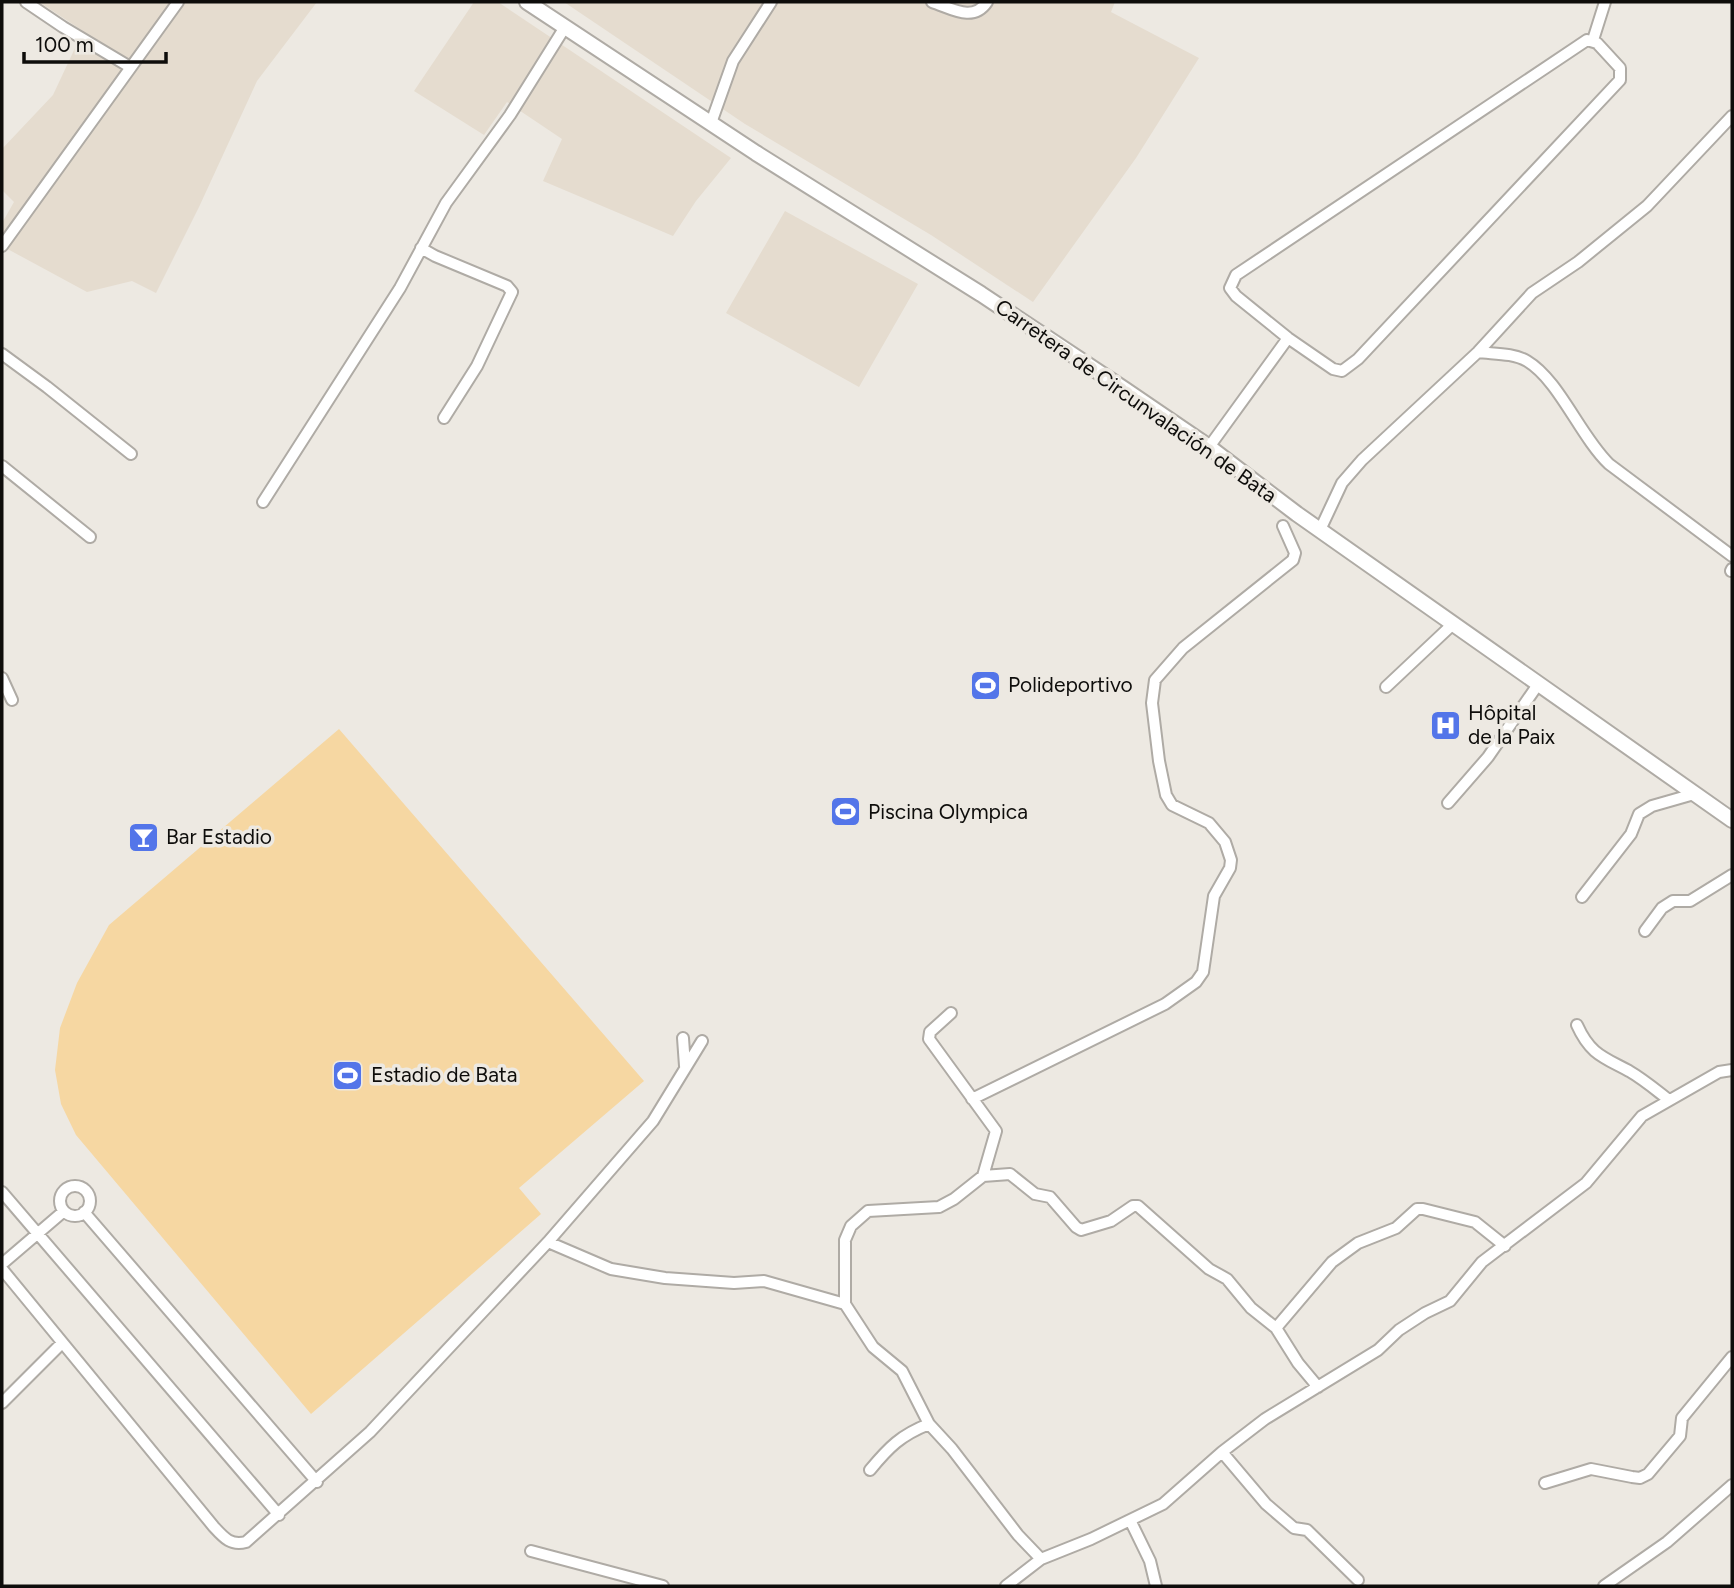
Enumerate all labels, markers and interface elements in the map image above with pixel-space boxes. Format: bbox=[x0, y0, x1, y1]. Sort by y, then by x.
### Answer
scale bar bbox=[24, 21, 166, 65]
text: 100 m bbox=[35, 32, 94, 57]
street label: Carretera de Circunvalación de Bata bbox=[991, 294, 1282, 508]
sports icon: Polideportivo bbox=[968, 668, 1002, 702]
place label: Polideportivo bbox=[1008, 672, 1133, 697]
place label: Hôpital de la Paix bbox=[1468, 700, 1555, 749]
hospital icon: Hôpital de la Paix bbox=[1428, 708, 1462, 742]
sports icon: Piscina Olympica bbox=[828, 795, 862, 829]
place label: Piscina Olympica bbox=[868, 799, 1028, 824]
bar icon: Bar Estadio bbox=[126, 820, 160, 854]
place label: Bar Estadio bbox=[166, 824, 272, 849]
sports icon: Estadio de Bata bbox=[331, 1058, 365, 1092]
place label: Estadio de Bata bbox=[371, 1062, 517, 1087]

